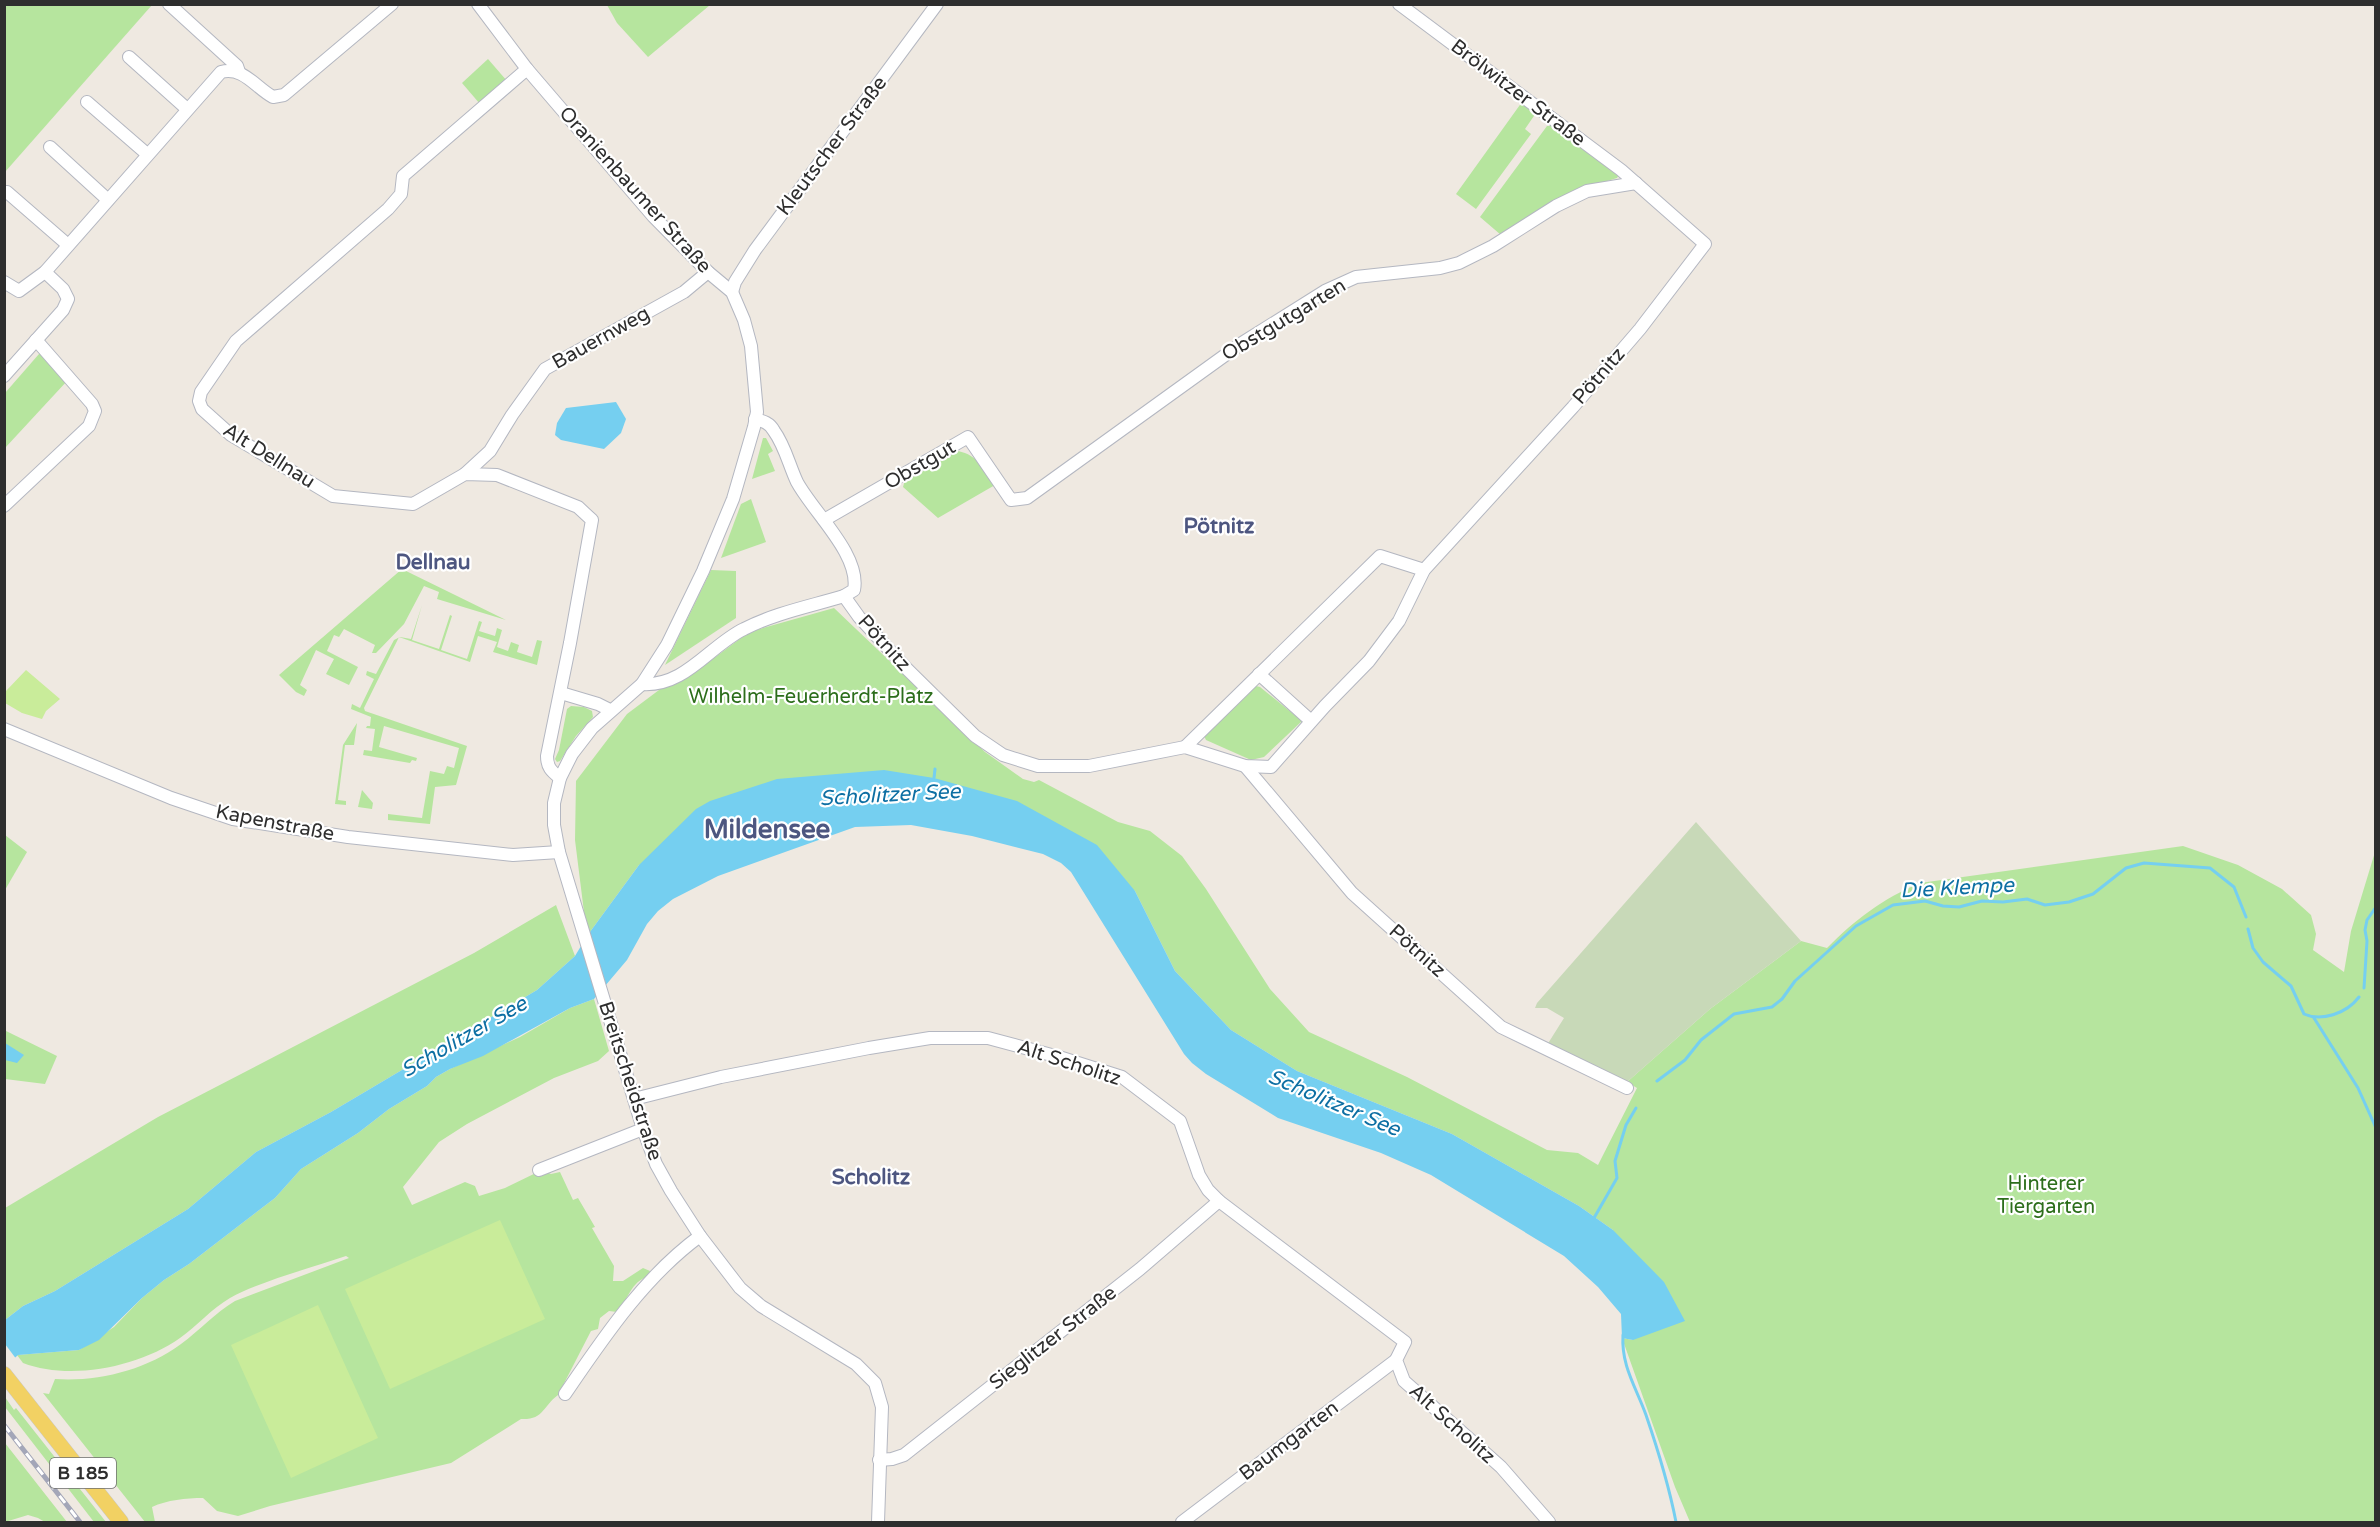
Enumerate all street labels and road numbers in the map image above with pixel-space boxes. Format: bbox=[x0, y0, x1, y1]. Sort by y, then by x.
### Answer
street label: Brölwitzer Straße bbox=[1446, 34, 1590, 152]
street label: Kleutscher Straße bbox=[772, 72, 892, 220]
street label: Oranienbaumer Straße bbox=[554, 102, 716, 278]
street label: Obstgutgarten bbox=[1218, 274, 1350, 366]
street label: Bauernweg bbox=[548, 301, 654, 375]
street label: Pötnitz bbox=[1568, 343, 1630, 409]
street label: Alt Dellnau bbox=[219, 418, 319, 494]
street label: Obstgut bbox=[880, 435, 960, 495]
street label: Pötnitz bbox=[852, 610, 916, 676]
street label: Kapenstraße bbox=[214, 800, 336, 846]
street label: Pötnitz bbox=[1384, 919, 1450, 983]
street label: Breitscheidstraße bbox=[593, 998, 667, 1164]
street label: Alt Scholitz bbox=[1014, 1035, 1124, 1091]
street label: Sieglitzer Straße bbox=[985, 1281, 1121, 1395]
street label: Alt Scholitz bbox=[1404, 1379, 1500, 1469]
street label: Baumgarten bbox=[1235, 1396, 1343, 1486]
road number: B 185 bbox=[50, 1458, 116, 1488]

